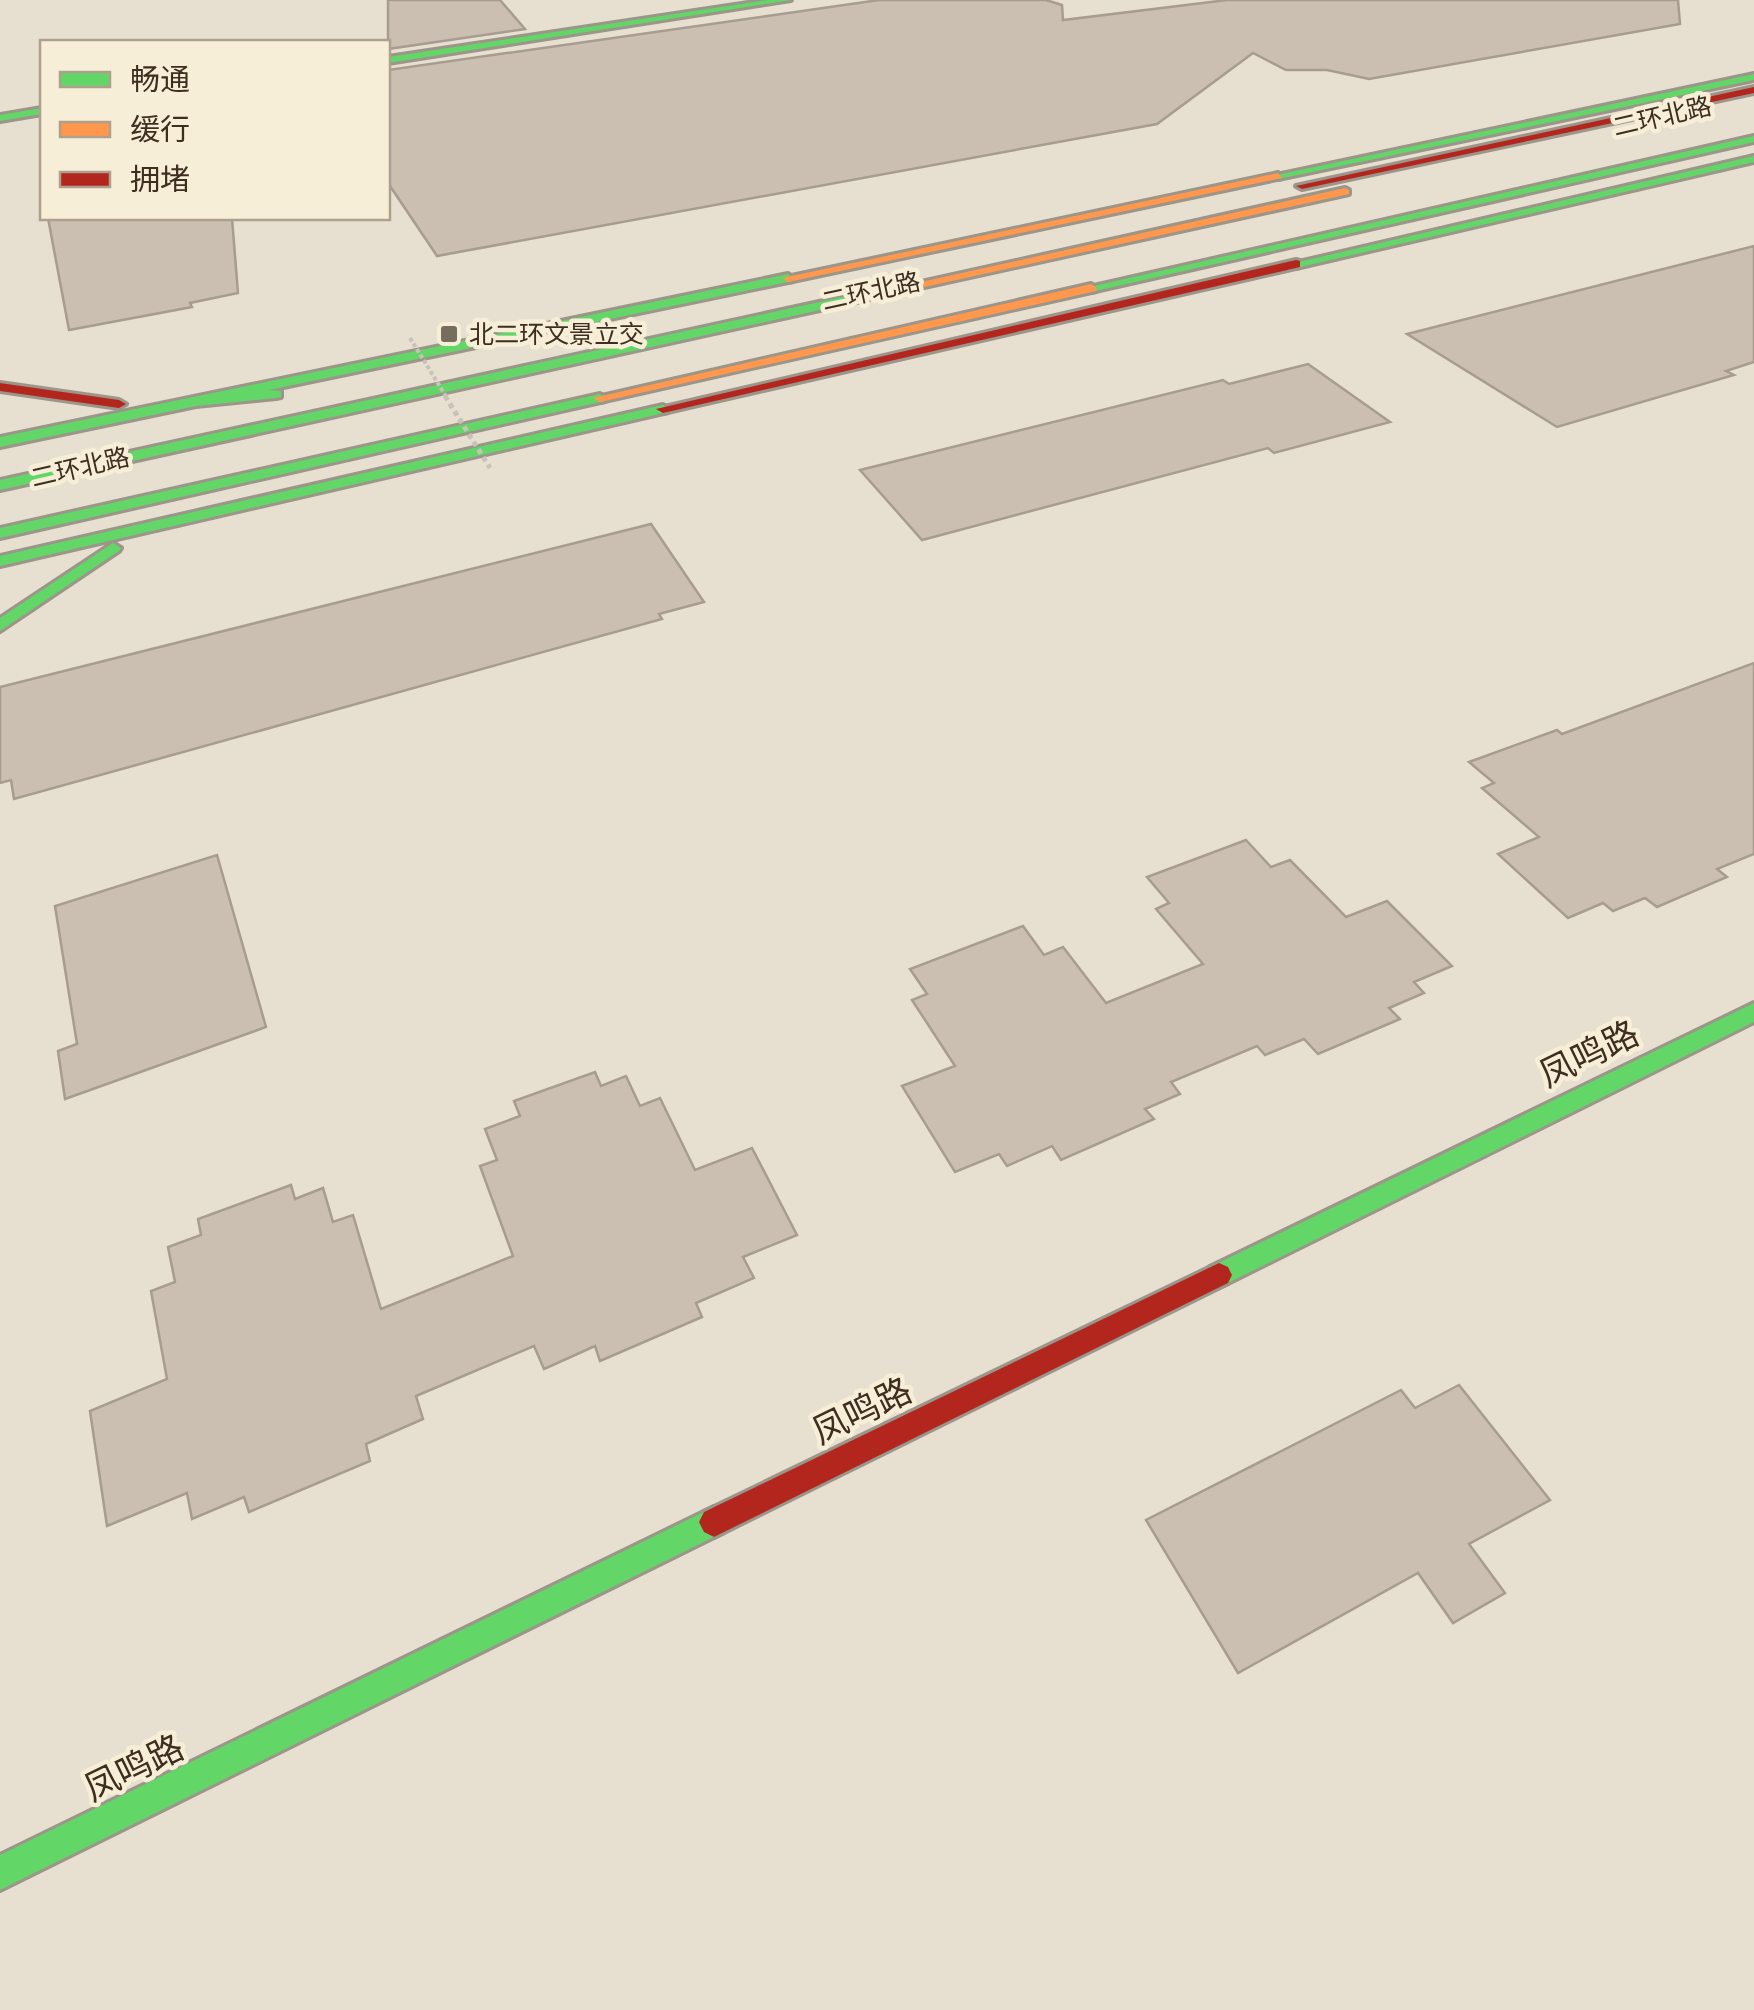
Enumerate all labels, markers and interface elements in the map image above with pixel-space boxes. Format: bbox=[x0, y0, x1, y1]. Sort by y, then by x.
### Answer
legend bbox=[40, 40, 390, 220]
text: 畅通 bbox=[130, 62, 190, 98]
street label: 二环北路 bbox=[1610, 91, 1714, 143]
text: 缓行 bbox=[130, 112, 190, 148]
text: 拥堵 bbox=[130, 162, 190, 198]
street label: 二环北路 bbox=[819, 267, 923, 317]
place label: 北二环文景立交 bbox=[469, 320, 644, 350]
marker: 北二环文景立交 bbox=[438, 323, 460, 345]
street label: 二环北路 bbox=[28, 442, 132, 494]
street label: 凤鸣路 bbox=[1533, 1012, 1645, 1096]
street label: 凤鸣路 bbox=[806, 1369, 918, 1453]
street label: 凤鸣路 bbox=[78, 1726, 190, 1810]

